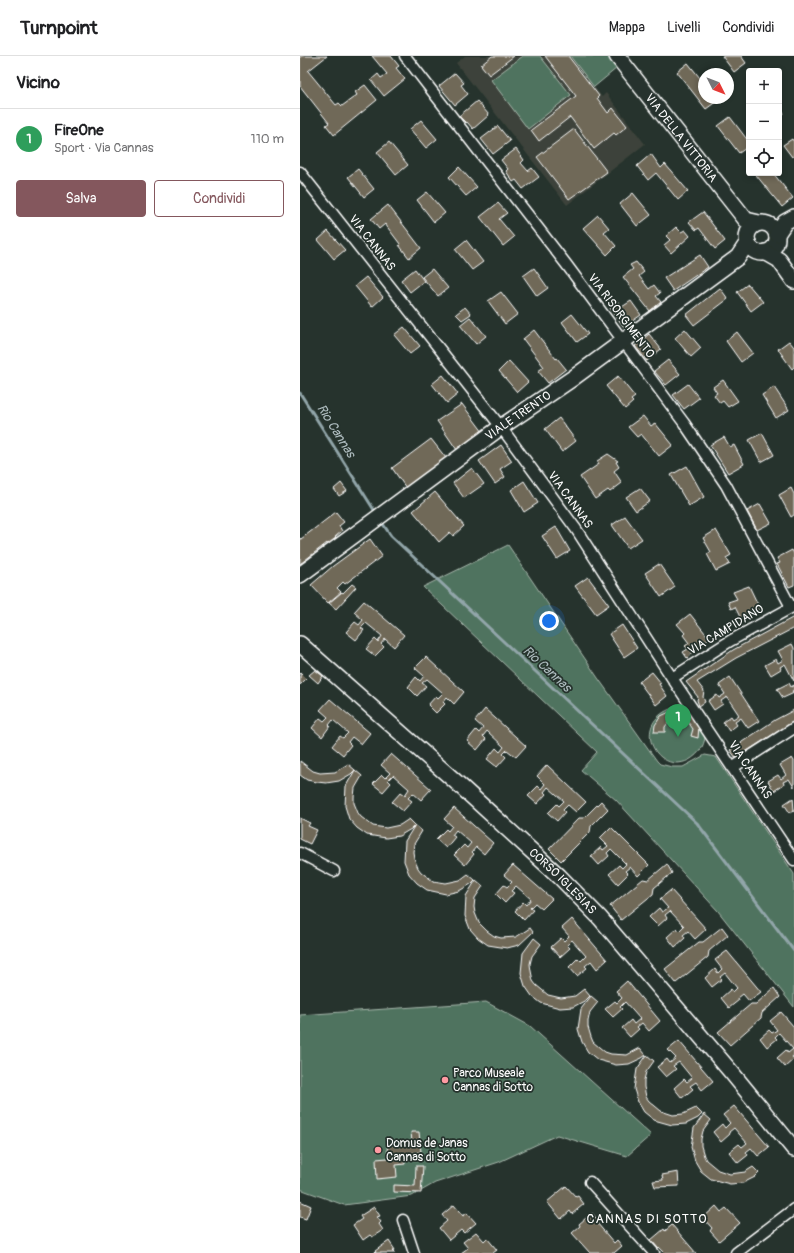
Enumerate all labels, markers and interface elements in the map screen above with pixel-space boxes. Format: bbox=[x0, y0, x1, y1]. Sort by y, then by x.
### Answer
text: Turnpoint bbox=[20, 16, 98, 40]
text: Mappa bbox=[609, 19, 645, 36]
text: Livelli bbox=[667, 19, 700, 36]
text: Condividi bbox=[722, 19, 774, 36]
north arrow bbox=[698, 68, 734, 104]
map controls bbox=[746, 68, 782, 176]
button: + bbox=[746, 68, 782, 104]
text: Vicino bbox=[16, 72, 60, 93]
street label: VIA DELLA VITTORIA bbox=[642, 90, 721, 185]
button: − bbox=[746, 104, 782, 140]
text: FireOne bbox=[54, 121, 104, 140]
text: 1 bbox=[26, 131, 32, 147]
text: 110 m bbox=[251, 131, 284, 147]
text: Sport · Via Cannas bbox=[54, 140, 154, 156]
button: locate bbox=[746, 140, 782, 176]
button: Salva bbox=[16, 180, 146, 217]
button: Condividi bbox=[154, 180, 284, 217]
street label: VIA CANNAS bbox=[345, 212, 399, 274]
street label: VIA RISORGIMENTO bbox=[584, 271, 658, 361]
street label: VIALE TRENTO bbox=[482, 388, 554, 444]
water label: Rio Cannas bbox=[313, 401, 360, 462]
street label: VIA CANNAS bbox=[544, 468, 596, 532]
street label: VIA CAMPIDANO bbox=[685, 601, 767, 659]
your location bbox=[539, 611, 559, 631]
water label: Rio Cannas bbox=[520, 643, 576, 697]
pin: 1 bbox=[665, 704, 691, 737]
street label: VIA CANNAS bbox=[725, 738, 775, 802]
street label: CORSO IGLESIAS bbox=[526, 845, 600, 917]
place label: Parco Museale Cannas di Sotto bbox=[453, 1066, 533, 1095]
marker: Parco Museale Cannas di Sotto bbox=[440, 1075, 450, 1085]
place label: Domus de Janas Cannas di Sotto bbox=[386, 1136, 468, 1165]
marker: Domus de Janas Cannas di Sotto bbox=[373, 1145, 383, 1155]
district label: CANNAS DI SOTTO bbox=[586, 1211, 708, 1227]

